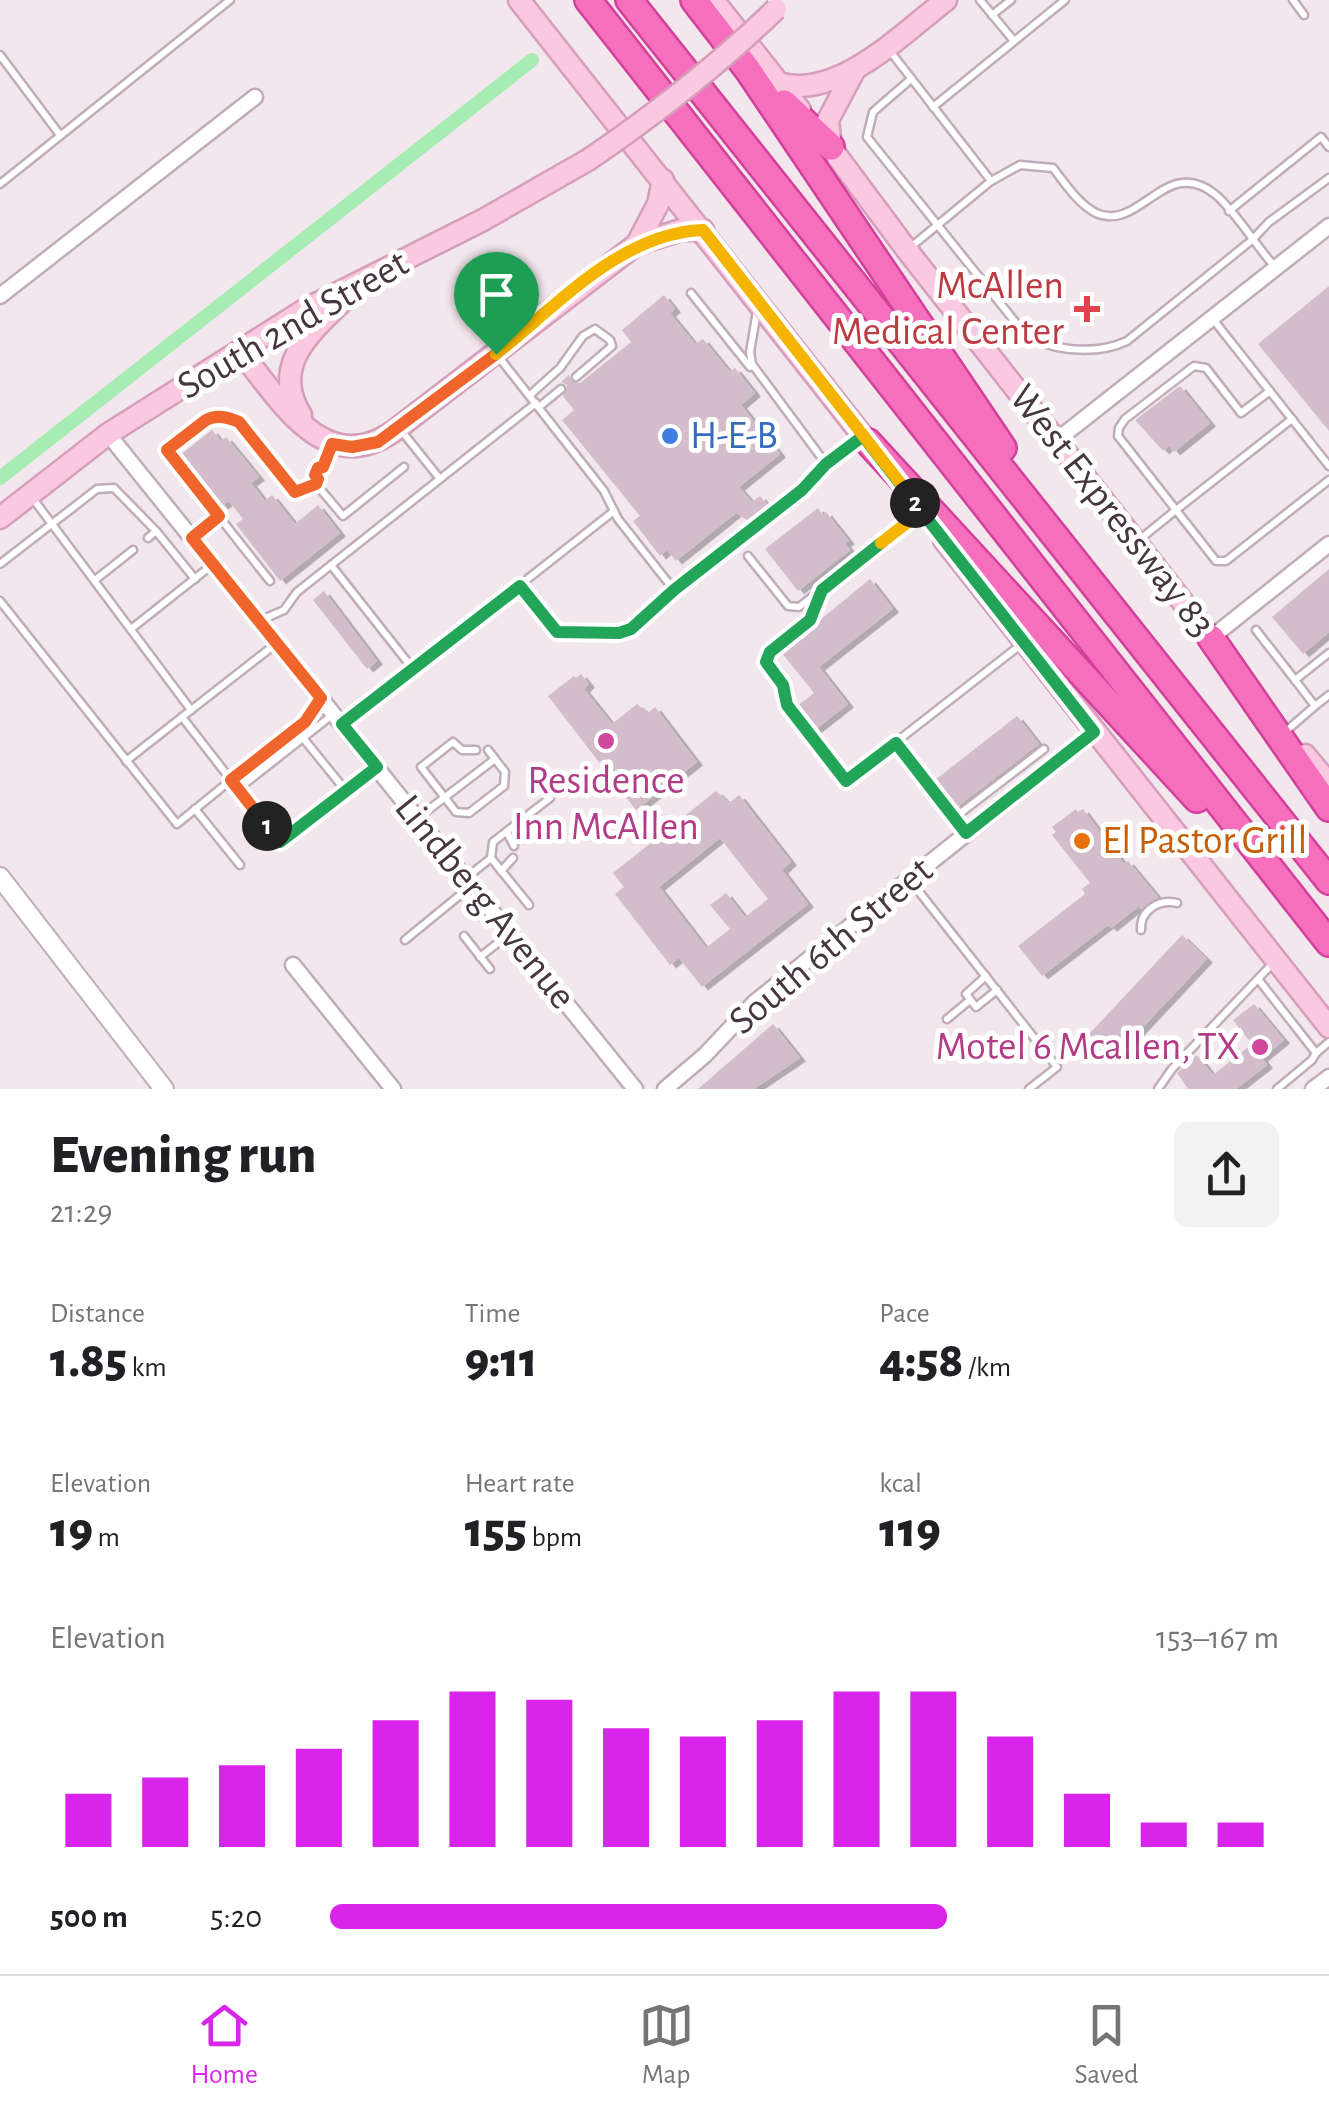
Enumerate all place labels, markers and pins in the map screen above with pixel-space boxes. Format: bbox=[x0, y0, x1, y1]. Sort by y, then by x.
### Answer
pin bbox=[454, 252, 539, 355]
place label: McAllen Medical Center bbox=[832, 266, 1064, 352]
marker: McAllen Medical Center bbox=[1074, 296, 1100, 322]
place label: H-E-B bbox=[690, 416, 778, 456]
marker: H-E-B bbox=[659, 425, 681, 447]
pin: 2 bbox=[890, 478, 940, 528]
marker: Residence Inn McAllen bbox=[595, 730, 617, 752]
place label: Residence Inn McAllen bbox=[513, 761, 699, 847]
pin: 1 bbox=[242, 801, 292, 851]
place label: El Pastor Grill bbox=[1102, 821, 1307, 861]
marker: El Pastor Grill bbox=[1071, 830, 1093, 852]
place label: Motel 6 Mcallen, TX bbox=[935, 1027, 1240, 1067]
marker: Motel 6 Mcallen, TX bbox=[1249, 1036, 1271, 1058]

